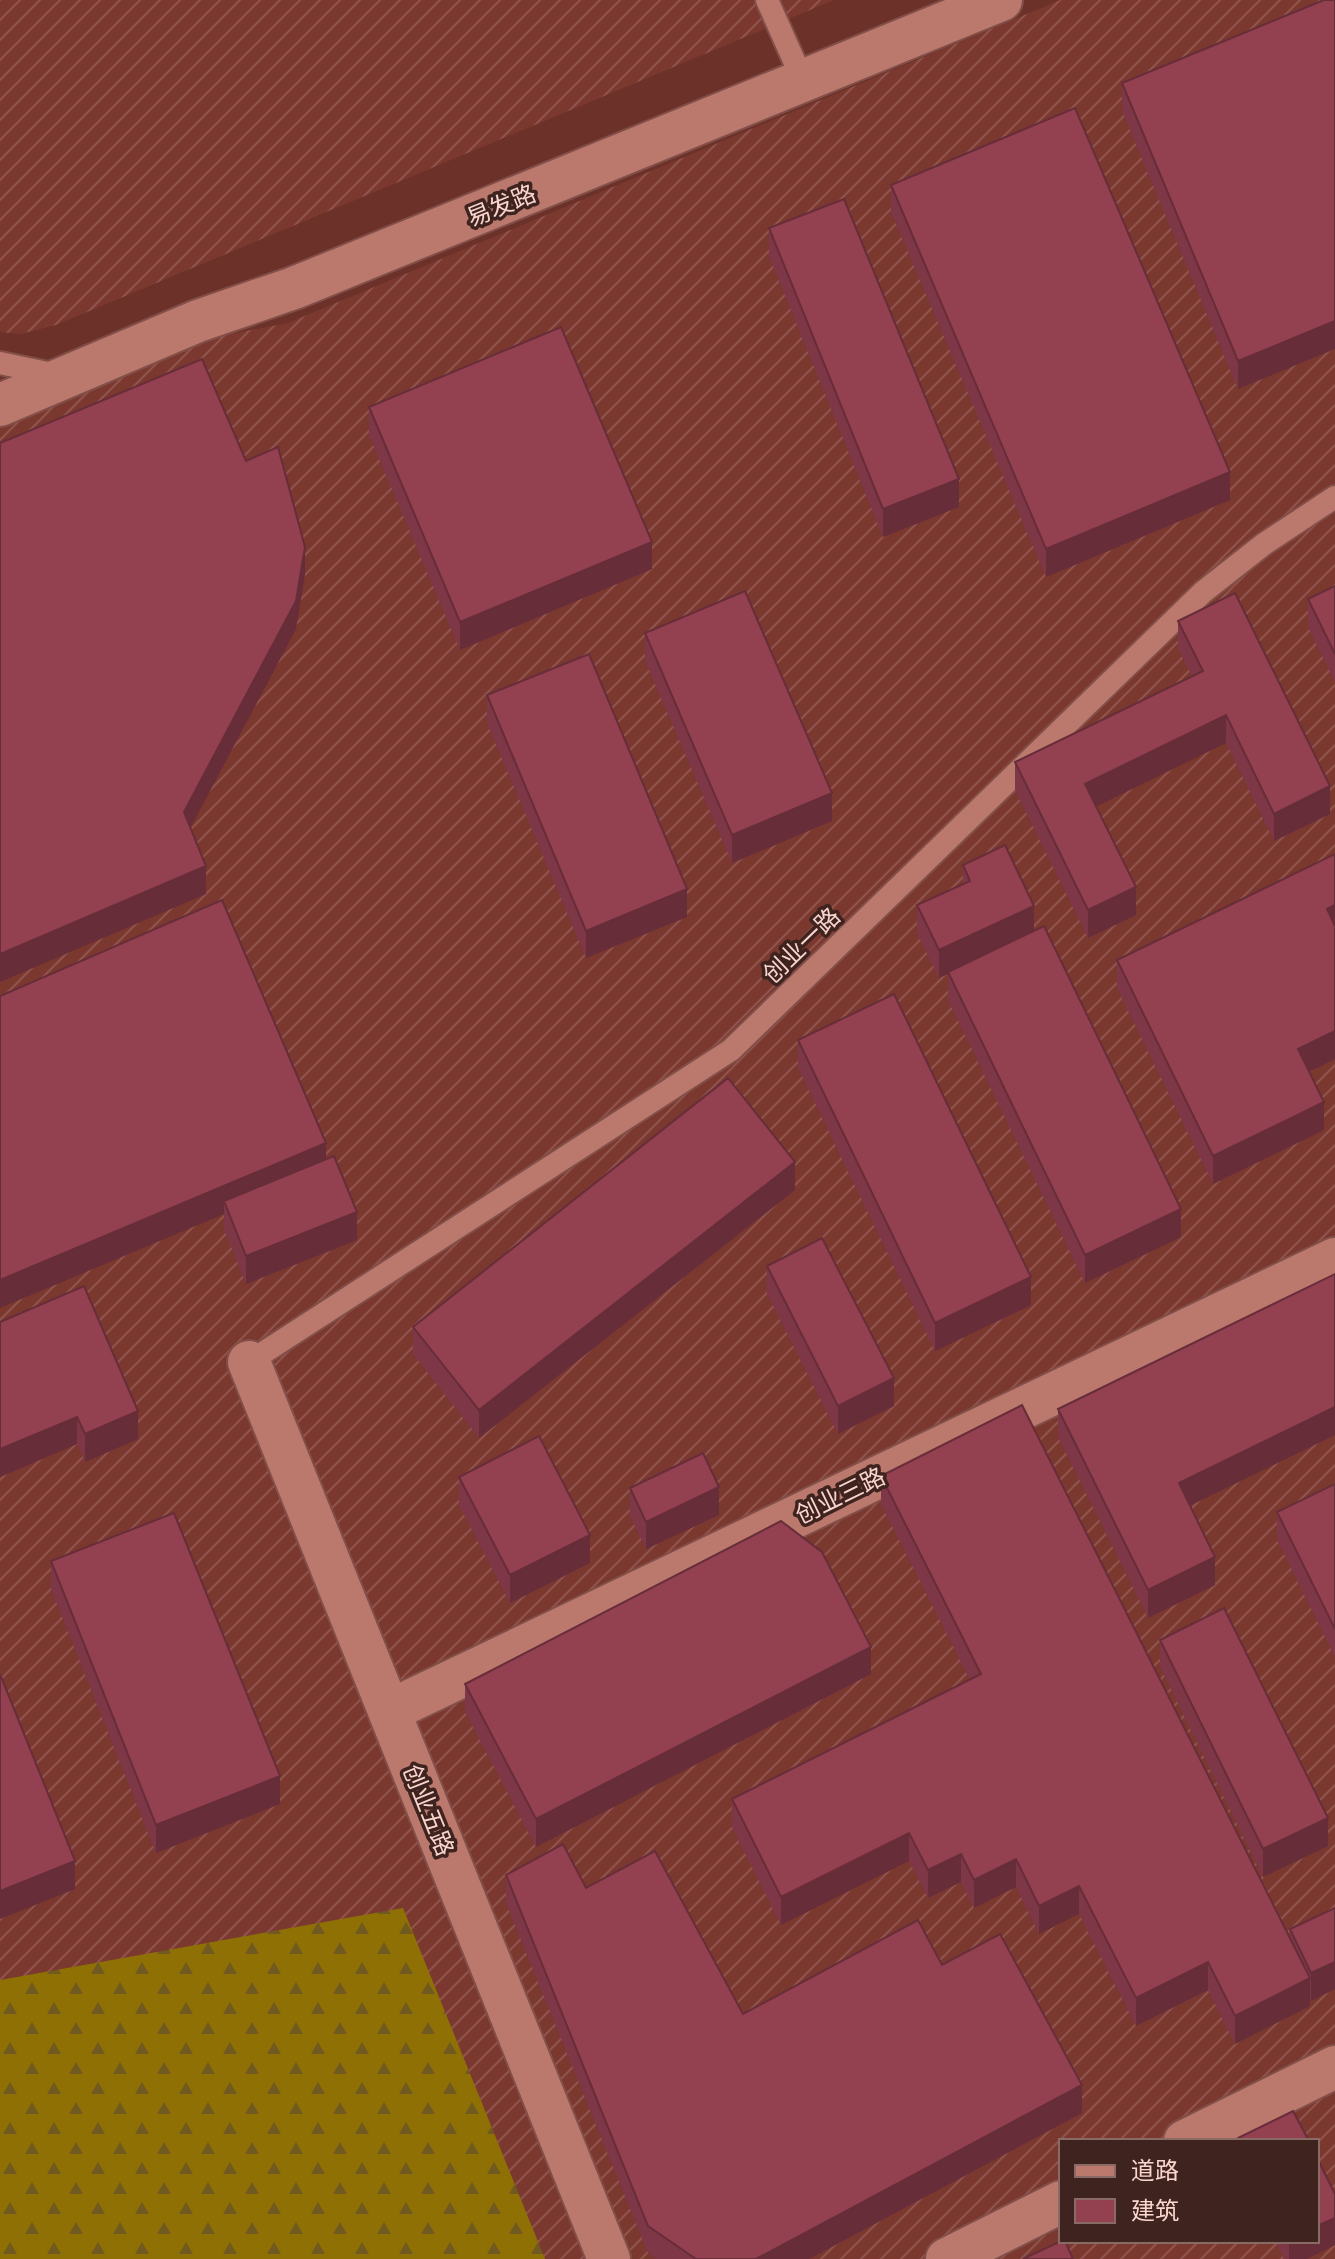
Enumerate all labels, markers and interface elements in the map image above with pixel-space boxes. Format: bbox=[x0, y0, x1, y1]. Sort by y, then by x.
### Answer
street label: 易发路 bbox=[461, 175, 541, 235]
street label: 创业一路 bbox=[754, 899, 848, 991]
street label: 创业三路 bbox=[789, 1458, 891, 1532]
street label: 创业五路 bbox=[394, 1759, 464, 1861]
legend bbox=[1059, 2139, 1319, 2243]
text: 道路 bbox=[1131, 2152, 1179, 2188]
text: 建筑 bbox=[1131, 2192, 1179, 2228]

